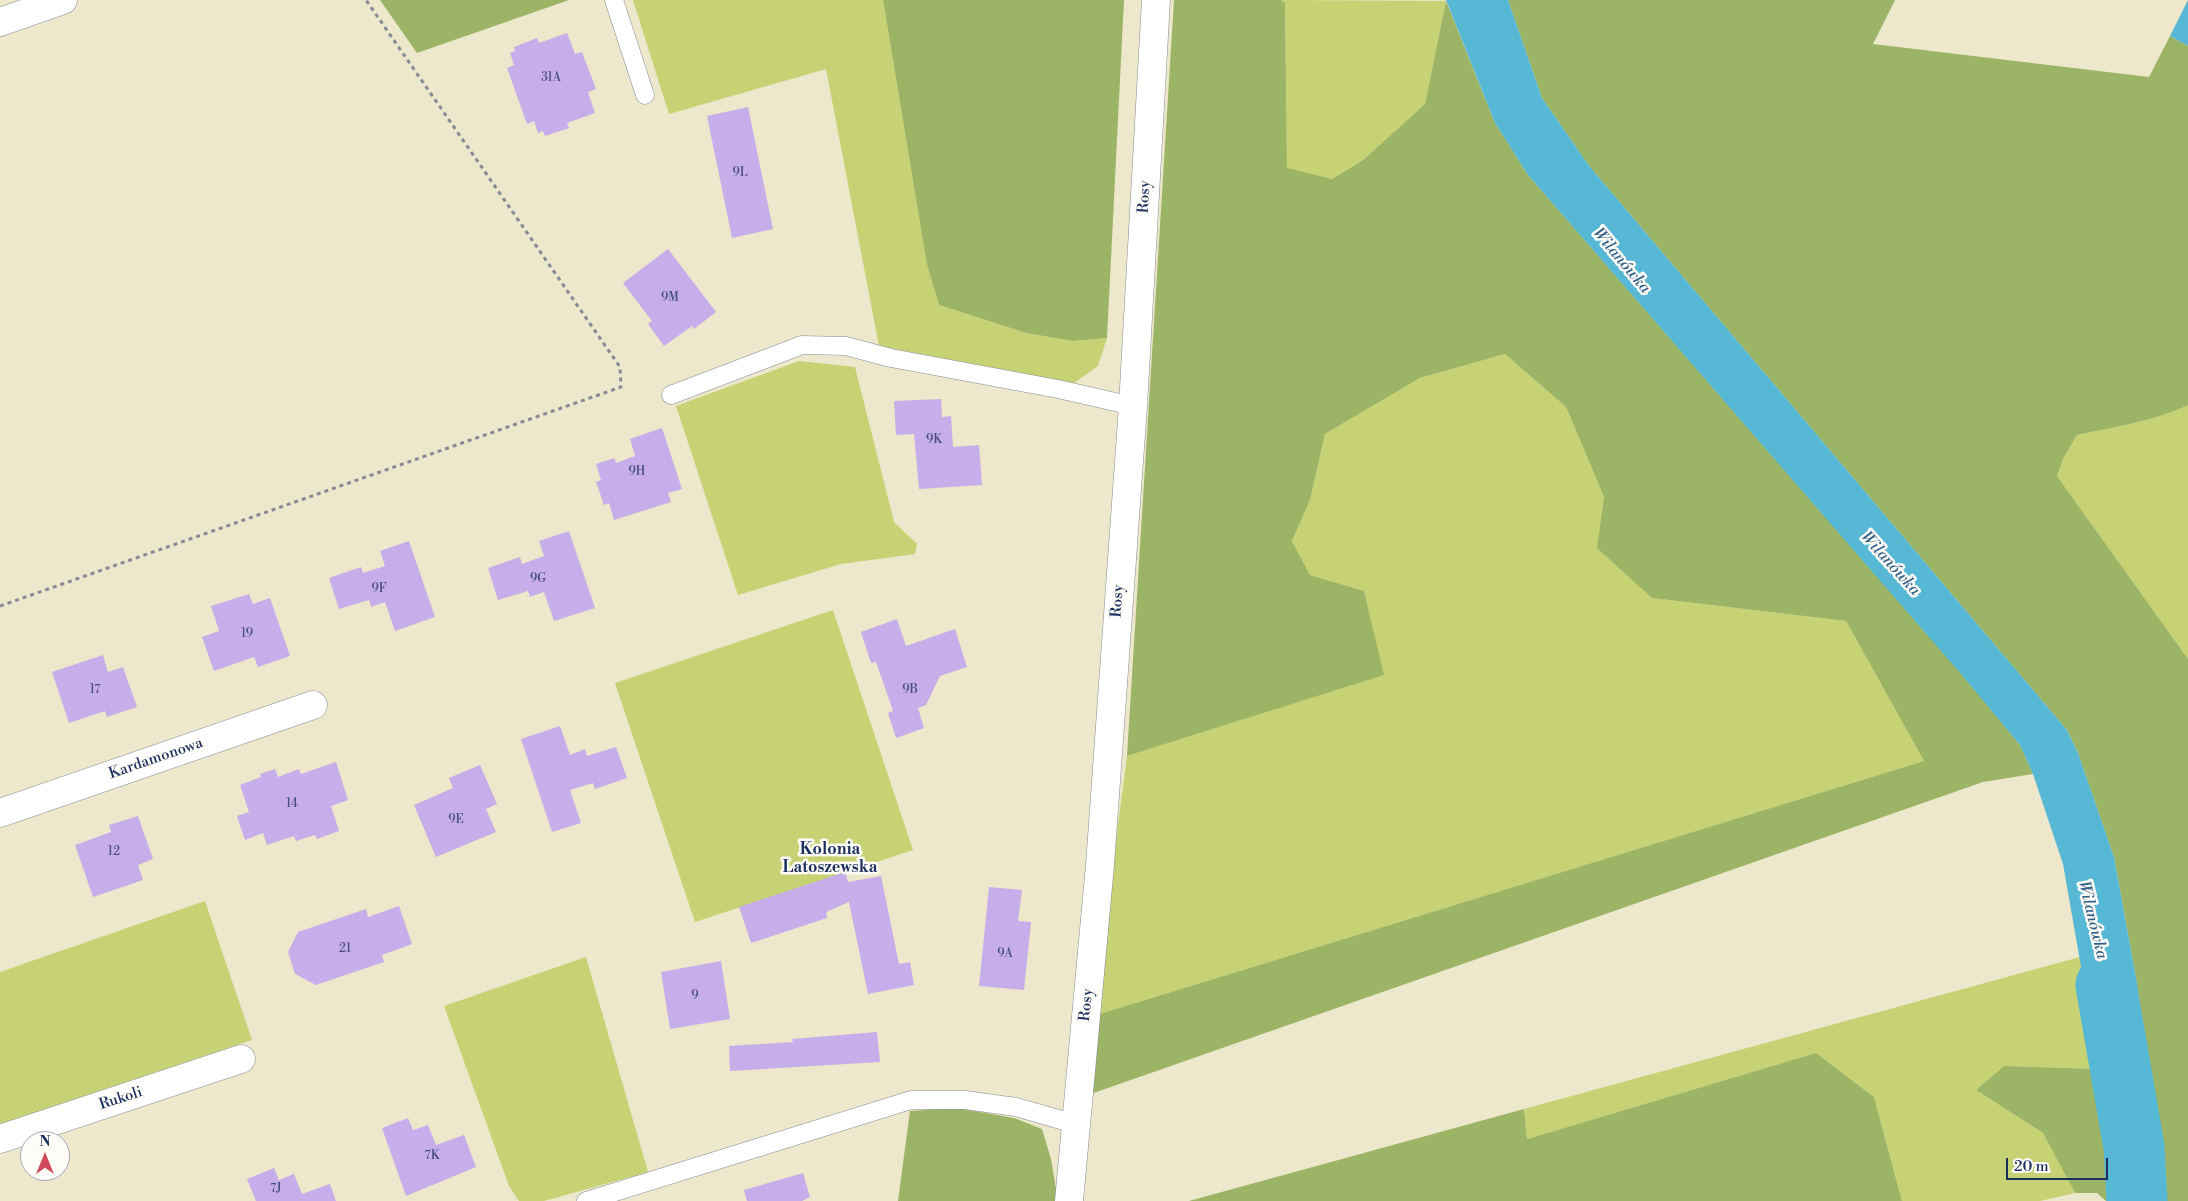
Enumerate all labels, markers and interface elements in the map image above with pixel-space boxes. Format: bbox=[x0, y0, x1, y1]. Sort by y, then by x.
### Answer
house number: 31A bbox=[541, 71, 561, 85]
house number: 9L bbox=[732, 166, 748, 180]
street label: Rosy bbox=[1135, 180, 1155, 214]
water label: Wilanówka bbox=[1588, 224, 1654, 298]
house number: 9M bbox=[661, 291, 679, 305]
house number: 9K bbox=[926, 433, 942, 447]
house number: 9H bbox=[629, 465, 645, 479]
water label: Wilanówka bbox=[1856, 528, 1924, 600]
house number: 9G bbox=[530, 572, 546, 586]
house number: 9F bbox=[371, 582, 387, 596]
street label: Rosy bbox=[1108, 584, 1128, 618]
house number: 19 bbox=[241, 627, 253, 641]
house number: 17 bbox=[90, 683, 100, 697]
house number: 9B bbox=[902, 683, 918, 697]
street label: Kardamonowa bbox=[107, 734, 205, 784]
house number: 14 bbox=[286, 797, 298, 811]
house number: 9E bbox=[448, 813, 464, 827]
district label: Kolonia Latoszewska bbox=[783, 840, 877, 878]
house number: 12 bbox=[108, 845, 120, 859]
water label: Wilanówka bbox=[2073, 879, 2111, 961]
house number: 21 bbox=[339, 942, 351, 956]
house number: 9A bbox=[997, 947, 1013, 961]
street label: Rosy bbox=[1076, 988, 1098, 1022]
house number: 9 bbox=[691, 989, 699, 1003]
street label: Rukoli bbox=[97, 1084, 145, 1114]
north arrow bbox=[20, 1131, 70, 1181]
text: N bbox=[39, 1133, 51, 1151]
scale bar bbox=[2008, 1148, 2110, 1180]
house number: 7K bbox=[425, 1149, 439, 1163]
text: 20 m bbox=[2014, 1157, 2049, 1176]
house number: 7J bbox=[270, 1182, 282, 1196]

